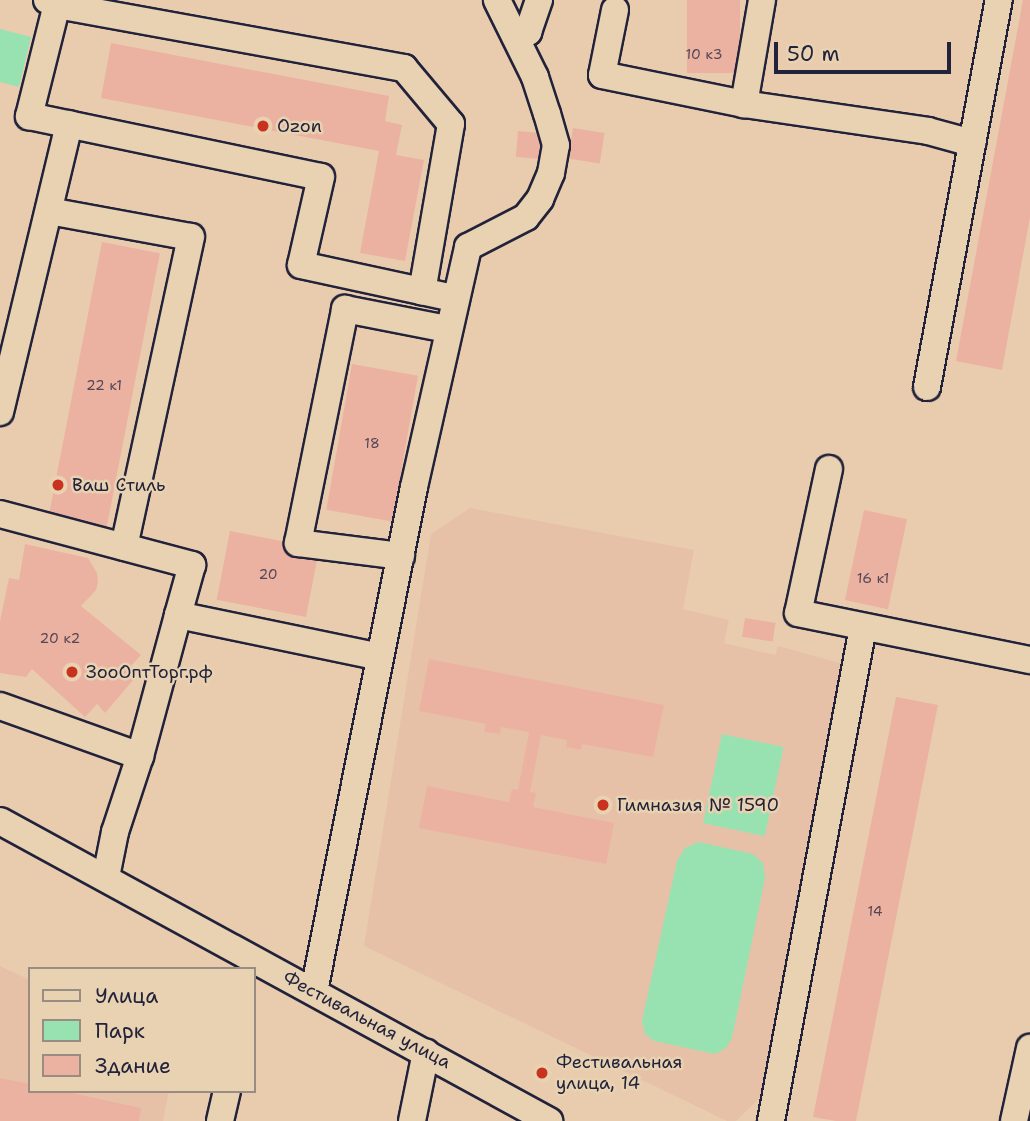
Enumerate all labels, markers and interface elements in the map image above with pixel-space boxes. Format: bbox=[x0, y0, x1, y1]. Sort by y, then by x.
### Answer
scale bar bbox=[778, 28, 955, 72]
text: 50 m bbox=[787, 40, 840, 68]
house number: 10 к3 bbox=[686, 46, 722, 62]
place label: Ozon bbox=[277, 115, 322, 137]
marker: Ozon bbox=[255, 118, 271, 134]
house number: 22 к1 bbox=[86, 377, 122, 393]
house number: 18 bbox=[364, 435, 380, 451]
place label: Ваш Стиль bbox=[72, 474, 165, 496]
marker: Ваш Стиль bbox=[50, 477, 66, 493]
house number: 20 bbox=[258, 566, 278, 582]
house number: 16 к1 bbox=[857, 570, 889, 586]
house number: 20 к2 bbox=[40, 630, 80, 646]
place label: ЗооОптТорг.рф bbox=[86, 661, 213, 683]
marker: ЗооОптТорг.рф bbox=[64, 664, 80, 680]
place label: Гимназия № 1590 bbox=[617, 794, 779, 816]
marker: Гимназия № 1590 bbox=[595, 797, 611, 813]
house number: 14 bbox=[867, 903, 883, 919]
legend bbox=[28, 967, 256, 1093]
street label: Фестивальная улица bbox=[279, 967, 455, 1073]
text: Улица bbox=[95, 982, 158, 1010]
text: Парк bbox=[95, 1017, 145, 1045]
text: Здание bbox=[95, 1052, 171, 1080]
place label: Фестивальная улица, 14 bbox=[556, 1052, 682, 1094]
marker: Фестивальная улица, 14 bbox=[534, 1065, 550, 1081]

